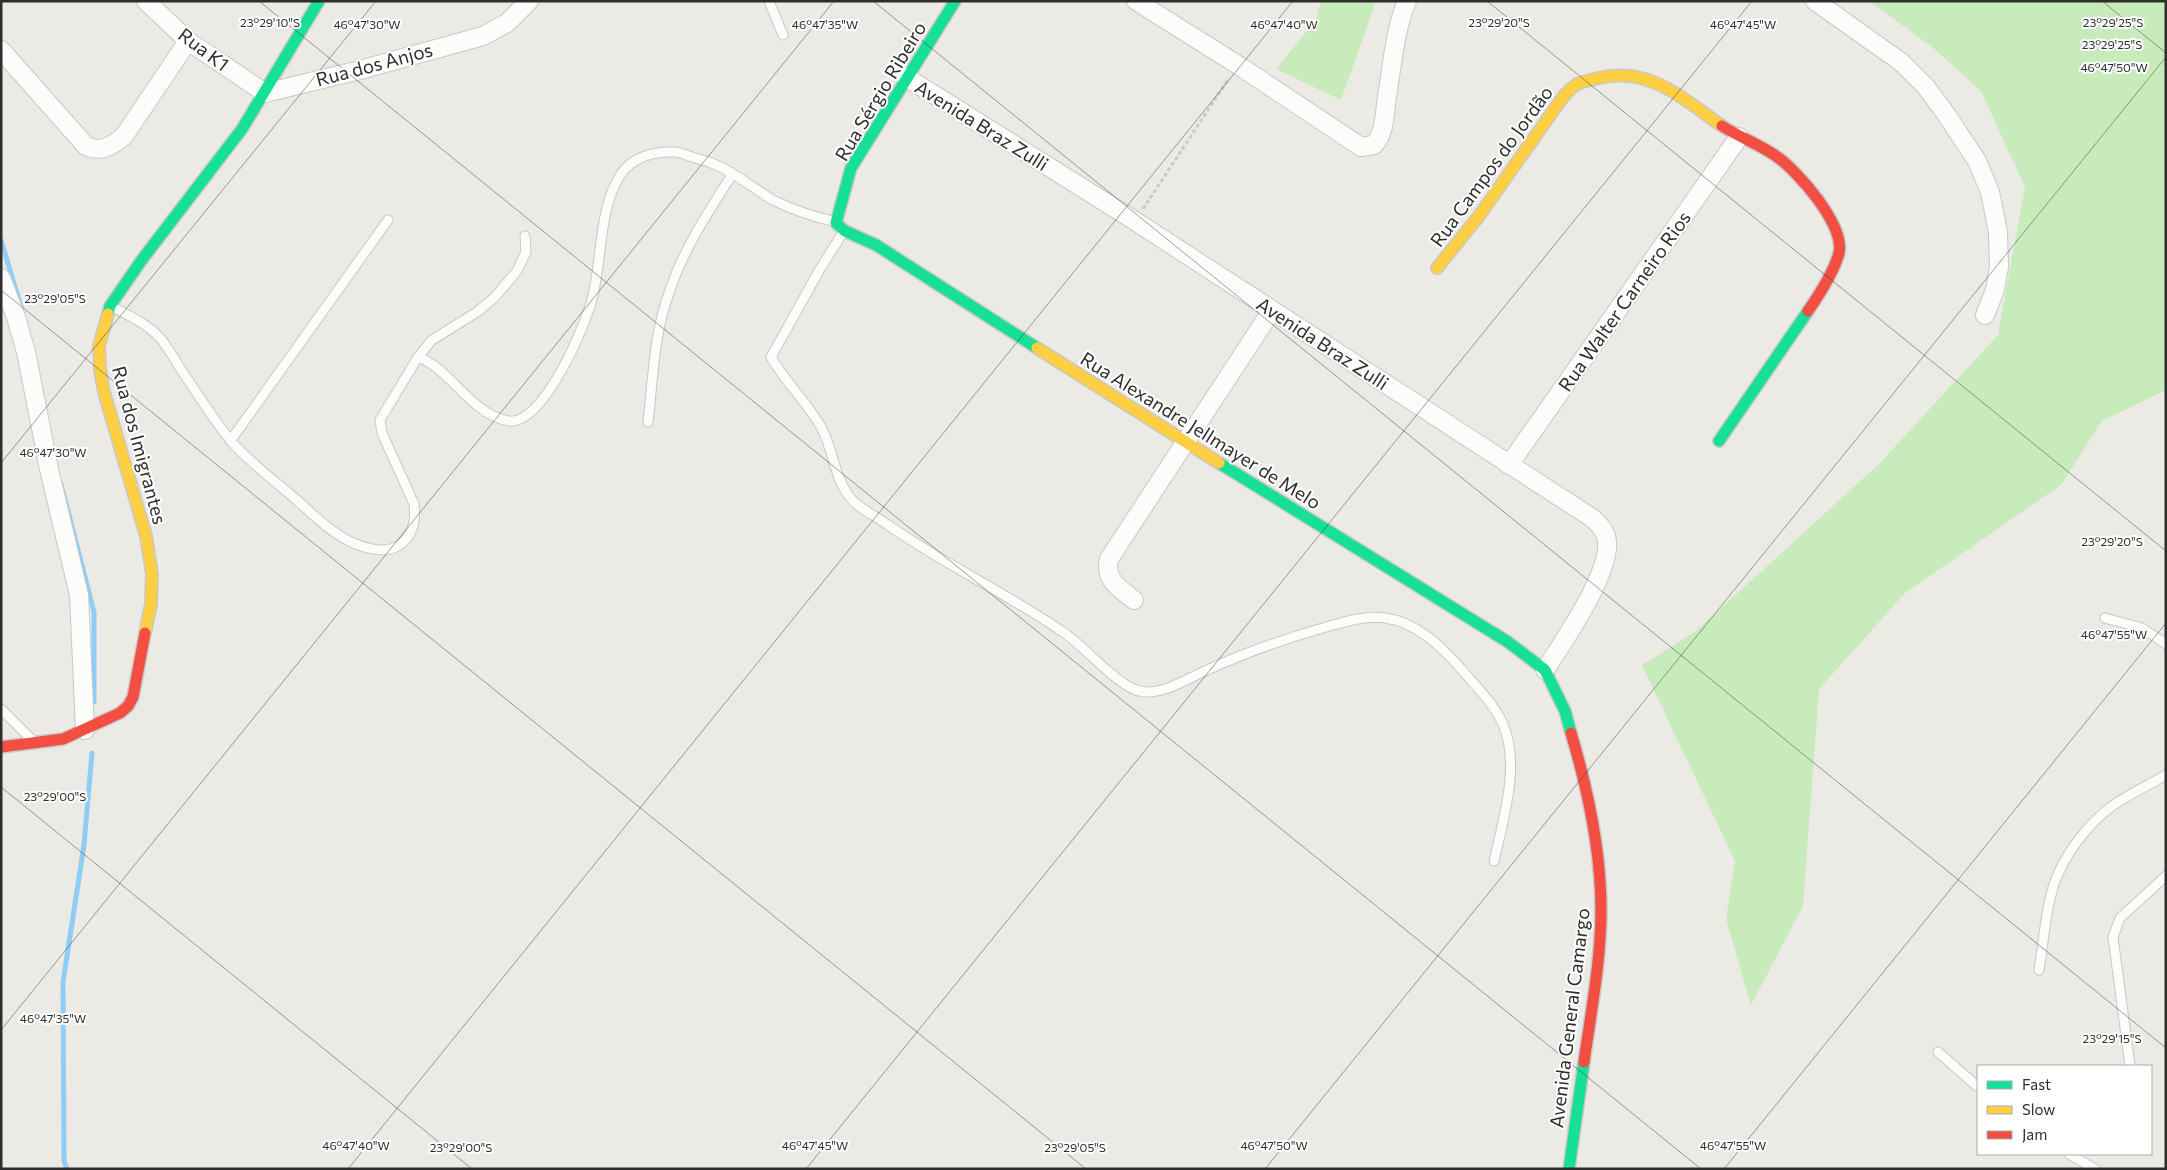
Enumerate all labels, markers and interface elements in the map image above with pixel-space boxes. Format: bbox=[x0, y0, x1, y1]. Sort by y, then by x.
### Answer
text: 23°29'10"S bbox=[240, 15, 300, 29]
text: 23°29'20"S bbox=[1468, 15, 1530, 29]
text: 23°29'25"S bbox=[2083, 15, 2143, 29]
text: 46°47'30"W bbox=[333, 17, 401, 31]
text: 46°47'35"W bbox=[792, 17, 858, 31]
street label: Rua Sérgio Ribeiro bbox=[829, 17, 931, 165]
text: 46°47'40"W bbox=[1250, 17, 1318, 31]
text: 46°47'45"W bbox=[1710, 17, 1776, 31]
street label: Rua K1 bbox=[174, 23, 234, 75]
street label: Rua dos Anjos bbox=[313, 37, 435, 91]
text: 23°29'25"S bbox=[2082, 37, 2142, 51]
text: 46°47'50"W bbox=[2080, 60, 2148, 74]
street label: Avenida Braz Zulli bbox=[911, 75, 1053, 175]
street label: Rua Campos do Jordão bbox=[1425, 81, 1557, 251]
street label: Rua Walter Carneiro Rios bbox=[1553, 206, 1695, 396]
text: 23°29'05"S bbox=[24, 291, 86, 305]
street label: Avenida Braz Zulli bbox=[1253, 292, 1393, 394]
street label: Rua Alexandre Jellmayer de Melo bbox=[1077, 346, 1325, 514]
street label: Rua dos Imigrantes bbox=[108, 363, 172, 527]
text: 46°47'30"W bbox=[19, 445, 87, 459]
text: 23°29'20"S bbox=[2081, 534, 2143, 548]
text: 46°47'55"W bbox=[2081, 627, 2147, 641]
text: 23°29'00"S bbox=[24, 789, 86, 803]
street label: Avenida General Camargo bbox=[1544, 907, 1594, 1129]
text: 46°47'35"W bbox=[20, 1011, 86, 1025]
text: 23°29'15"S bbox=[2083, 1031, 2141, 1045]
legend bbox=[1977, 1065, 2152, 1155]
text: Fast bbox=[2022, 1075, 2051, 1093]
text: Slow bbox=[2022, 1100, 2055, 1118]
text: Jam bbox=[2022, 1125, 2047, 1143]
text: 46°47'40"W bbox=[322, 1138, 390, 1152]
text: 46°47'45"W bbox=[782, 1138, 848, 1152]
text: 46°47'50"W bbox=[1240, 1138, 1308, 1152]
text: 46°47'55"W bbox=[1700, 1138, 1766, 1152]
text: 23°29'00"S bbox=[430, 1140, 492, 1154]
text: 23°29'05"S bbox=[1044, 1140, 1106, 1154]

